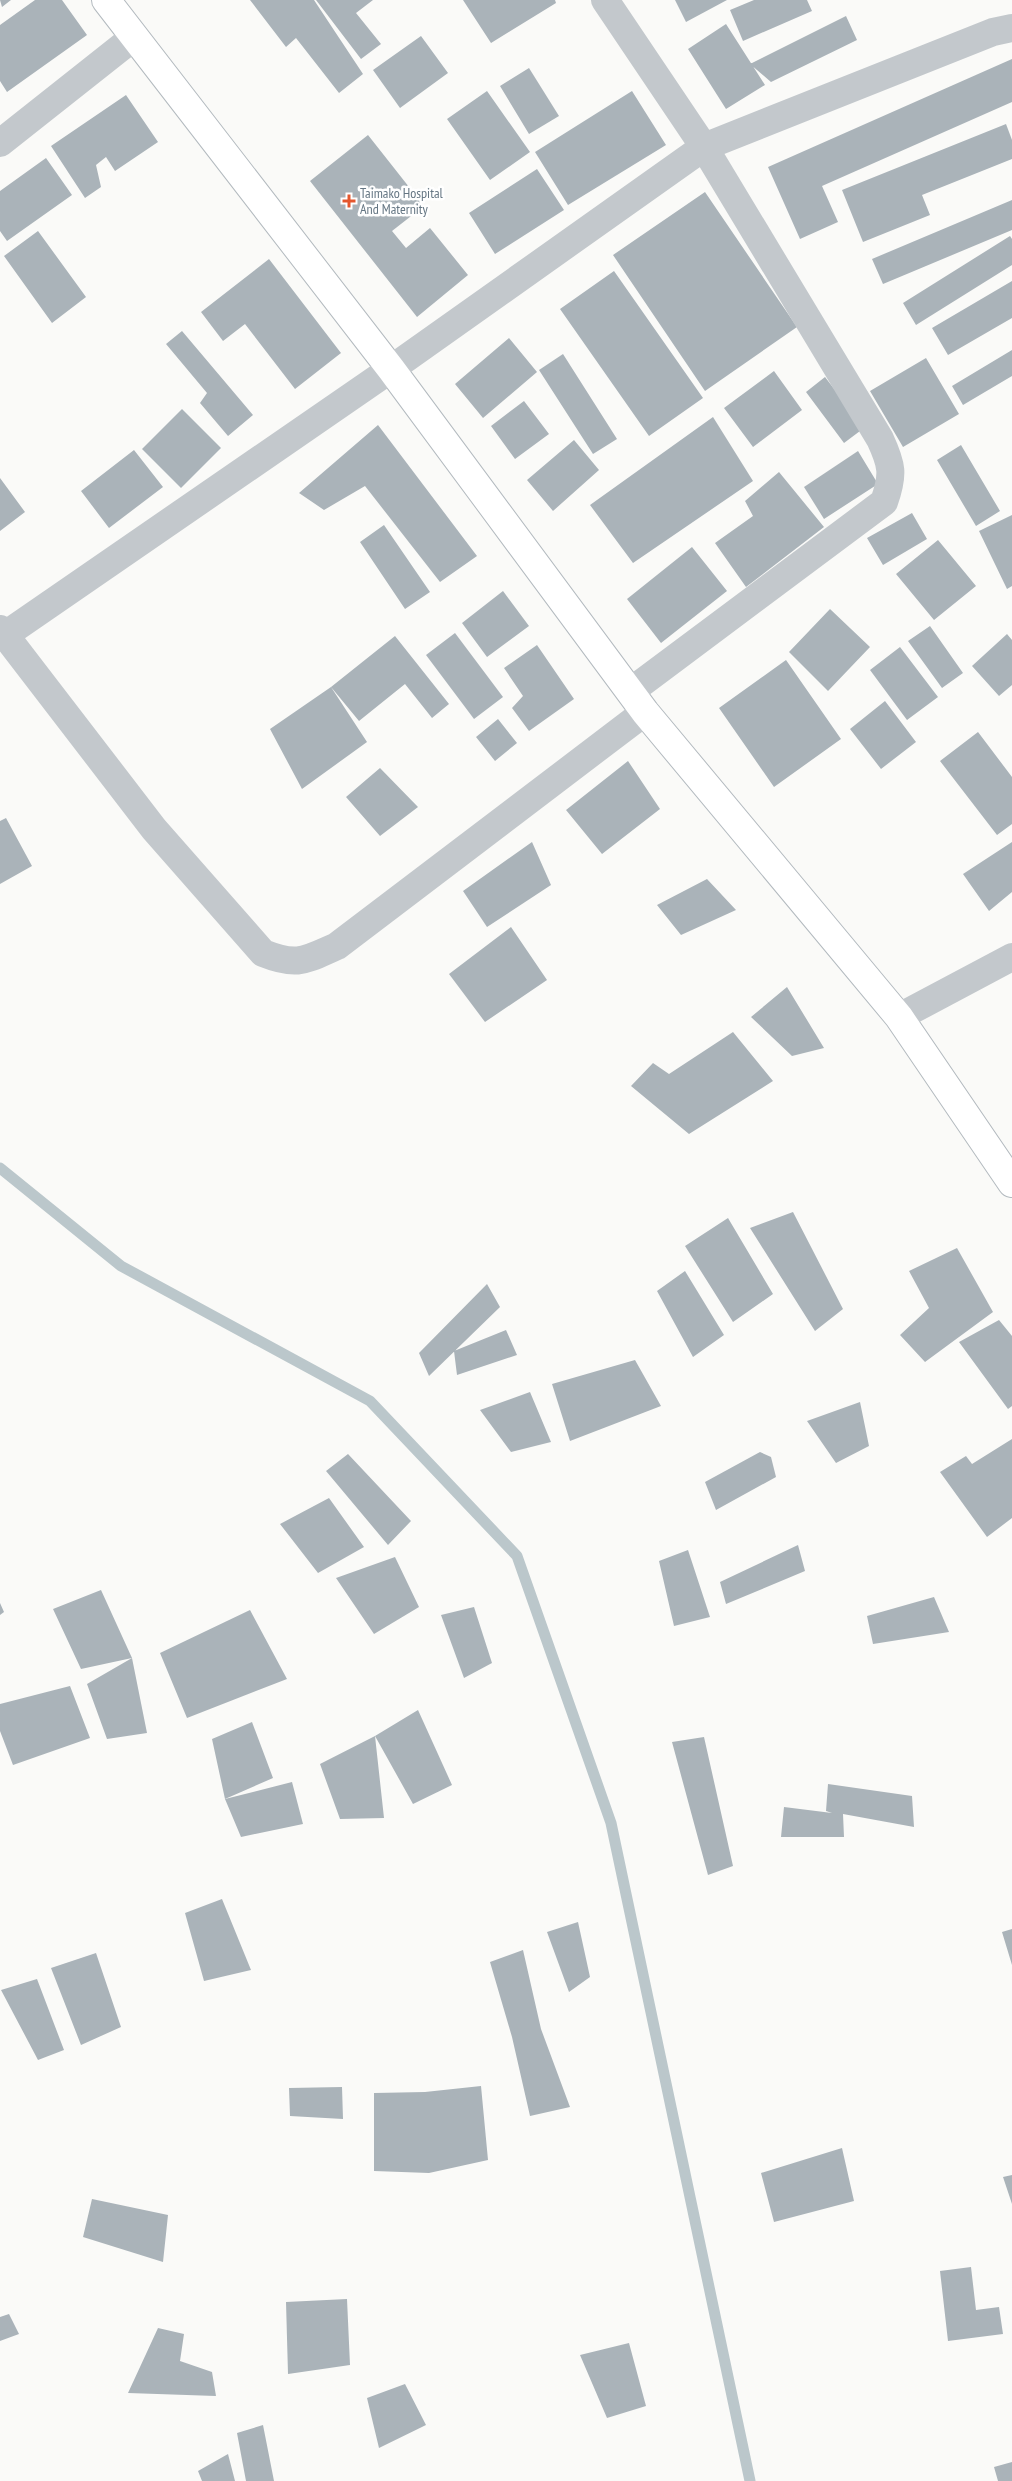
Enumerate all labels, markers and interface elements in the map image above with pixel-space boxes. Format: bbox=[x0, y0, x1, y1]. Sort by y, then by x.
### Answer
place label: Taimako Hospital And Maternity bbox=[360, 184, 444, 218]
marker: Taimako Hospital And Maternity bbox=[342, 194, 356, 208]

